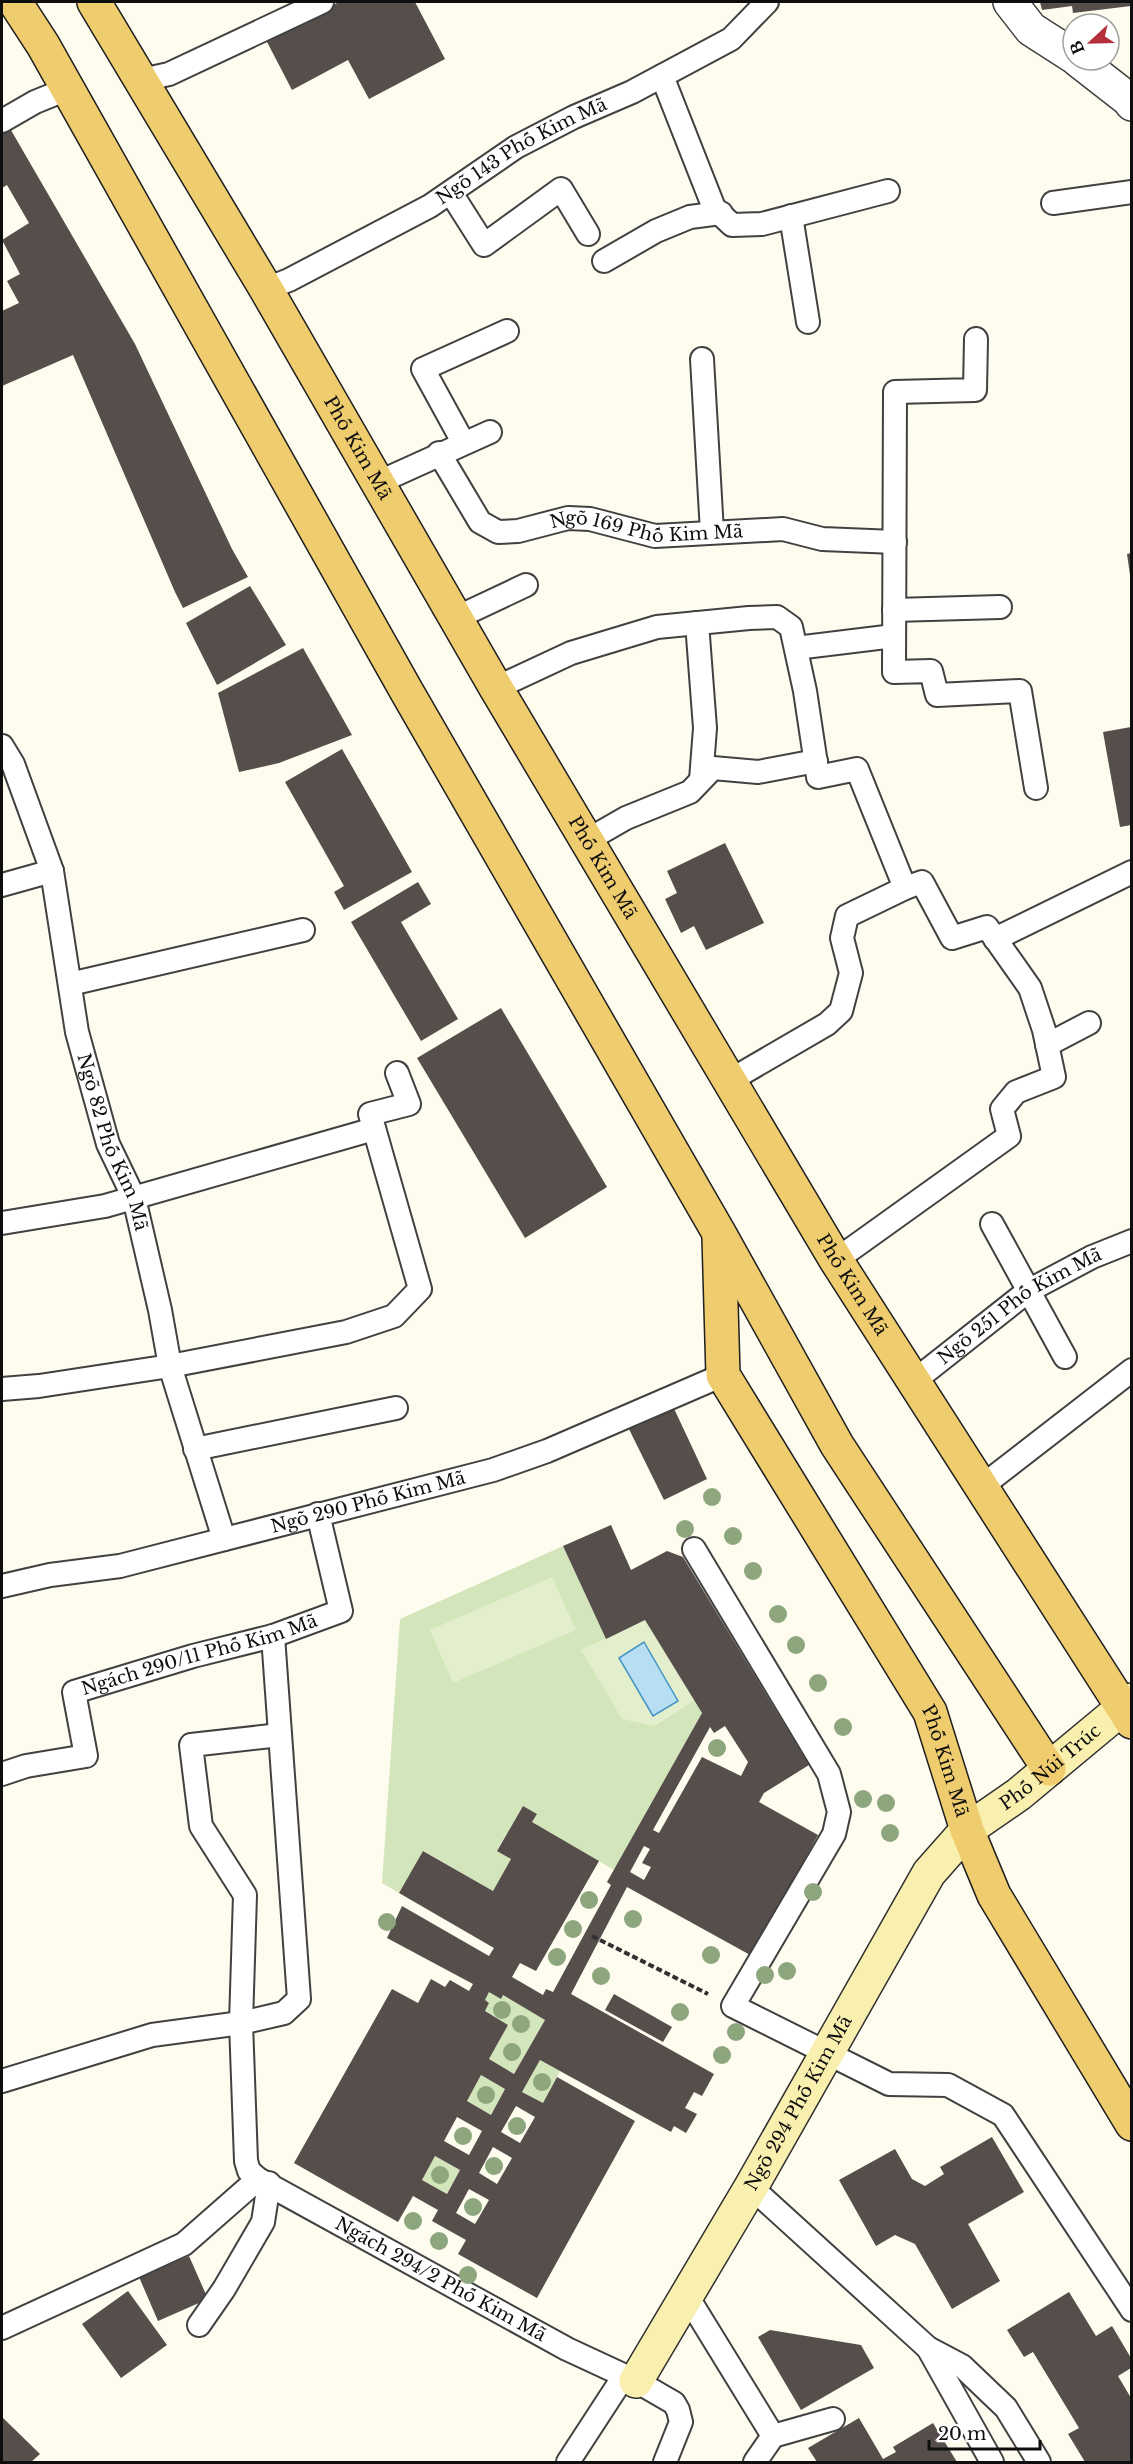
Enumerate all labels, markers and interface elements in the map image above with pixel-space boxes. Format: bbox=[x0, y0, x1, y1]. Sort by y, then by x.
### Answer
north arrow bbox=[1061, 12, 1121, 72]
text: B bbox=[1065, 38, 1089, 57]
street label: Ngõ 143 Phố Kim Mã bbox=[432, 93, 610, 209]
street label: Phố Kim Mã bbox=[319, 392, 396, 504]
street label: Ngõ 169 Phố Kim Mã bbox=[547, 507, 744, 547]
street label: Phố Kim Mã bbox=[564, 812, 642, 923]
street label: Ngõ 82 Phố Kim Mã bbox=[72, 1051, 152, 1233]
street label: Phố Kim Mã bbox=[812, 1230, 892, 1340]
street label: Ngõ 251 Phố Kim Mã bbox=[933, 1243, 1105, 1369]
street label: Ngõ 290 Phố Kim Mã bbox=[268, 1467, 468, 1538]
street label: Ngách 290/11 Phố Kim Mã bbox=[79, 1610, 320, 1700]
street label: Phố Kim Mã bbox=[917, 1701, 973, 1820]
street label: Phố Núi Trúc bbox=[995, 1720, 1105, 1815]
street label: Ngõ 294 Phố Kim Mã bbox=[740, 2012, 857, 2195]
street label: Ngách 294/2 Phố Kim Mã bbox=[331, 2213, 550, 2346]
scale bar bbox=[929, 2413, 1040, 2451]
text: 20 m bbox=[938, 2423, 986, 2445]

